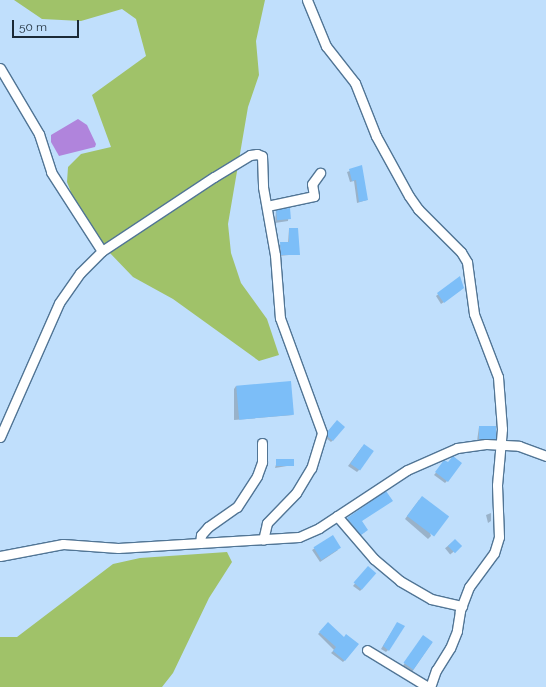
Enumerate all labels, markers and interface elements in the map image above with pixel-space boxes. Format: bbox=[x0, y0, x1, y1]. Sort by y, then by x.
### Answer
scale bar bbox=[14, 12, 81, 38]
text: 50 m bbox=[19, 20, 47, 34]

